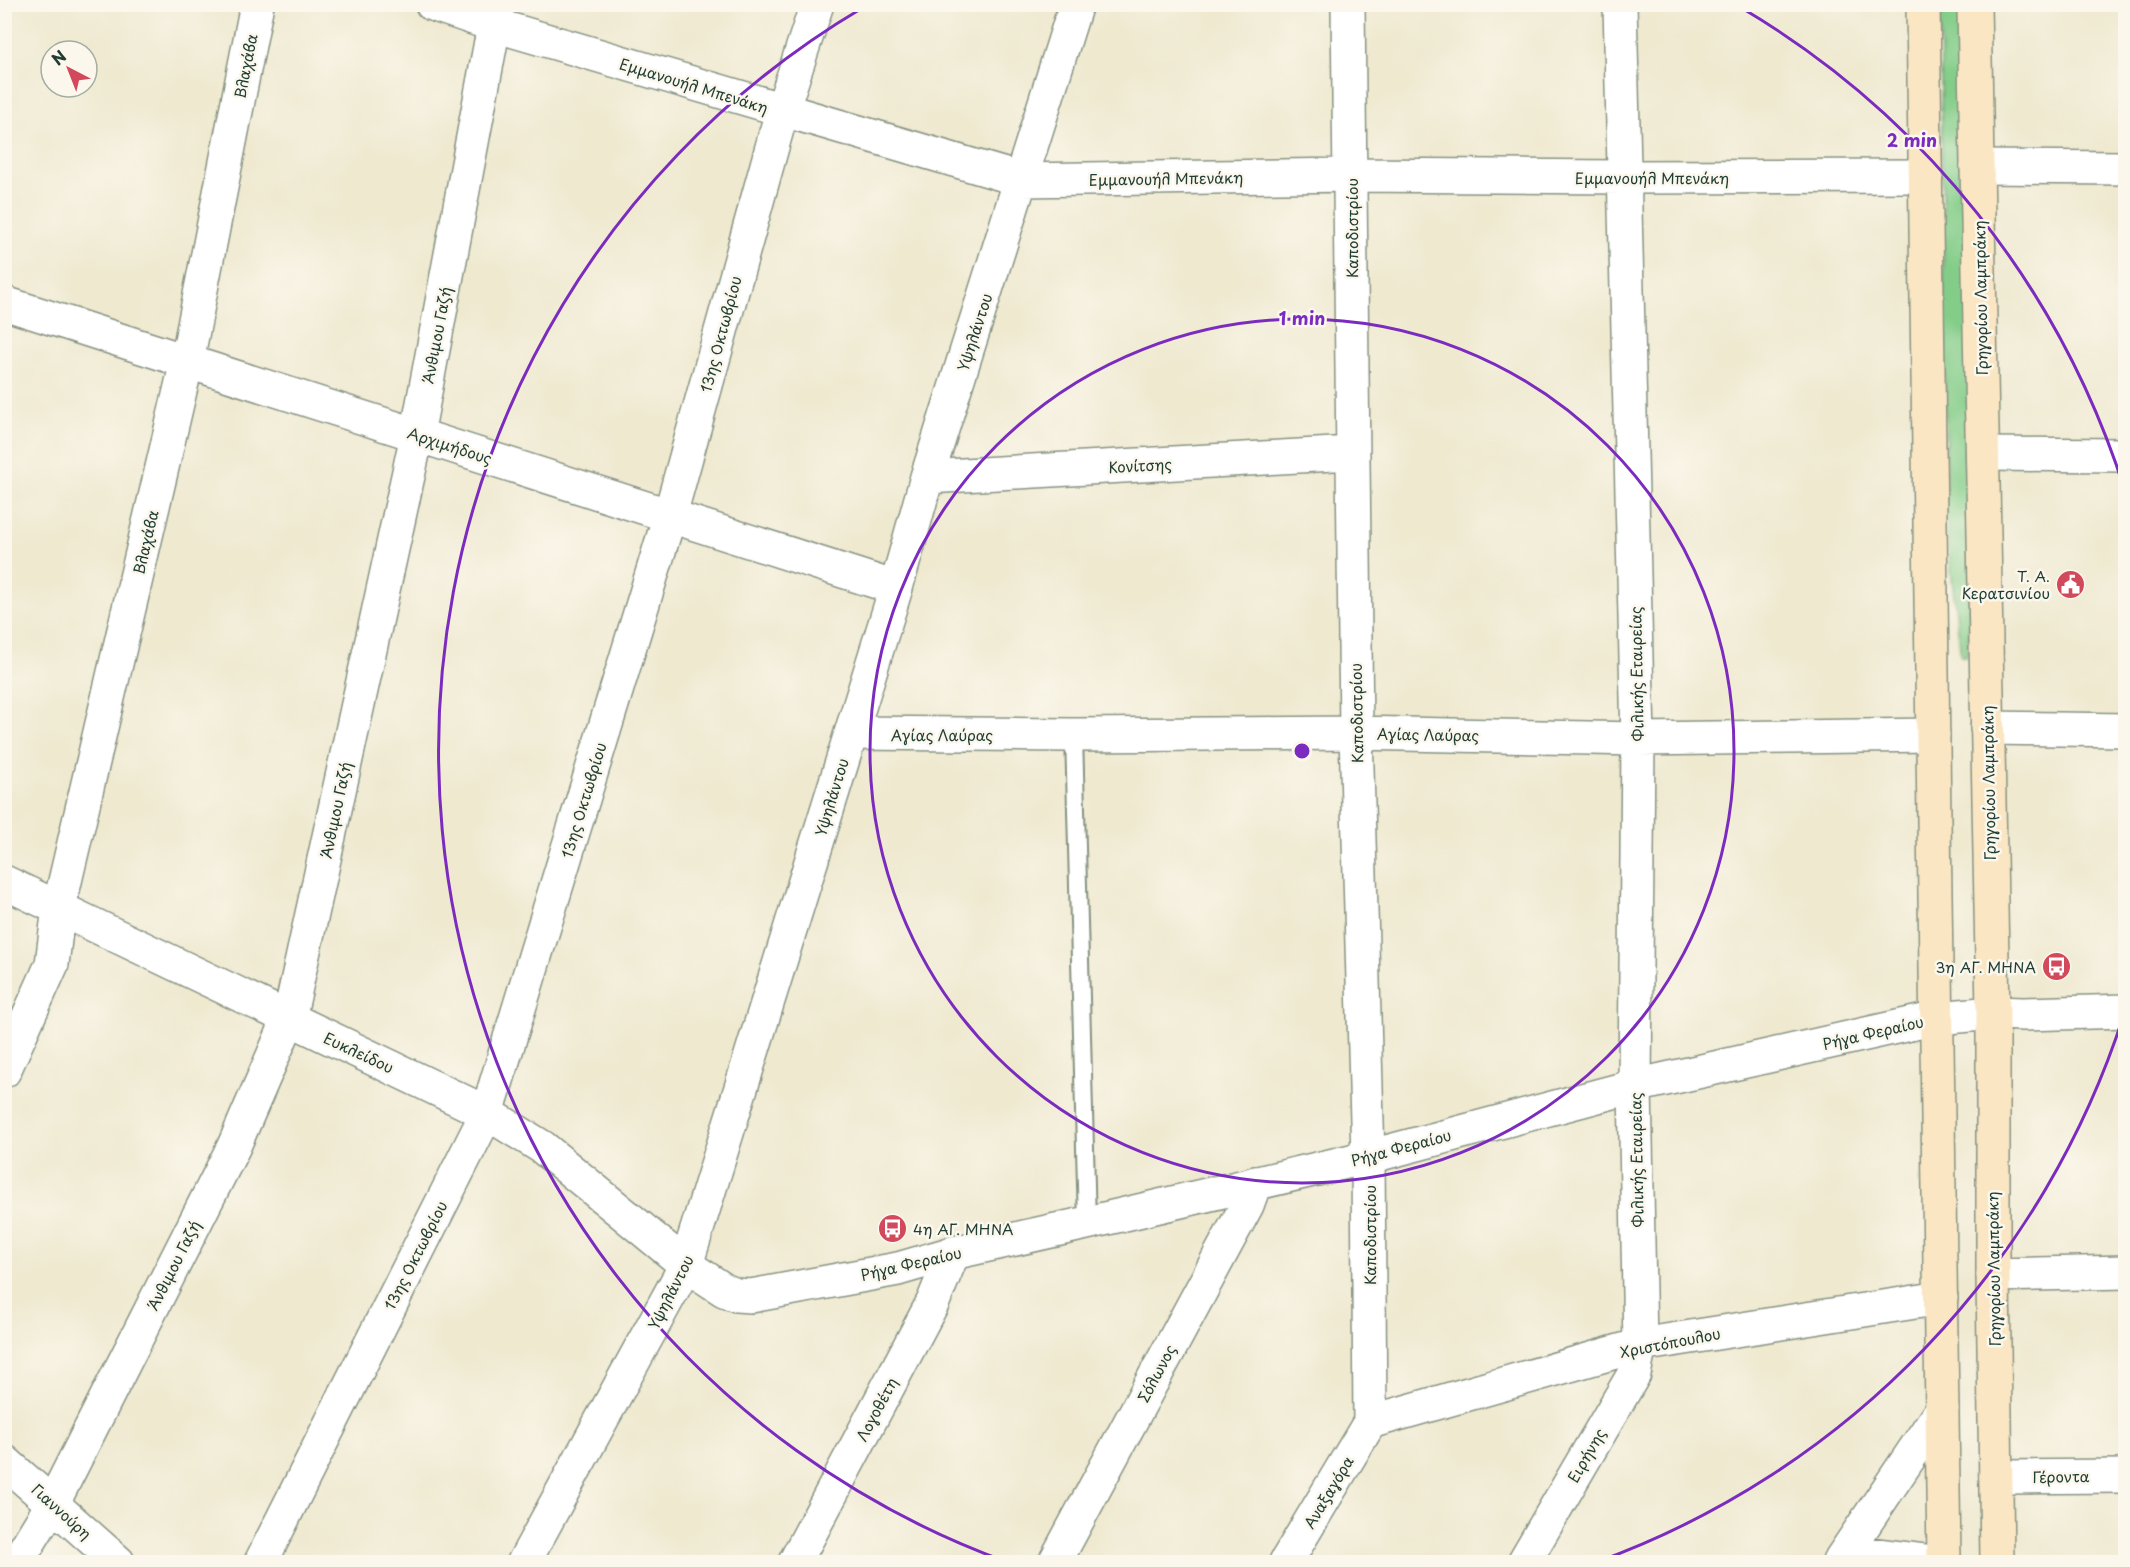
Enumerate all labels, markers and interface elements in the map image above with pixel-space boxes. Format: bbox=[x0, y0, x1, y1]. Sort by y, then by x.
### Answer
street label: Βλαχάβα bbox=[227, 32, 263, 100]
north arrow bbox=[39, 39, 99, 99]
text: N bbox=[46, 44, 71, 70]
street label: Εμμανουήλ Μπενάκη bbox=[617, 51, 771, 119]
text: 2 min bbox=[1887, 126, 1937, 153]
street label: Εμμανουήλ Μπενάκη bbox=[1089, 165, 1243, 191]
street label: Εμμανουήλ Μπενάκη bbox=[1575, 166, 1729, 189]
street label: Καποδιστρίου bbox=[1340, 178, 1363, 278]
street label: Γρηγορίου Λαμπράκη bbox=[1967, 220, 1993, 376]
street label: 13ης Οκτωβρίου bbox=[693, 273, 747, 395]
street label: Άνθιμου Γαζή bbox=[415, 285, 457, 385]
street label: Υψηλάντου bbox=[951, 290, 997, 374]
text: 1 min bbox=[1279, 304, 1325, 331]
street label: Αρχιμήδους bbox=[405, 421, 495, 470]
street label: Κονίτσης bbox=[1107, 452, 1173, 478]
street label: Βλαχάβα bbox=[126, 507, 164, 576]
place label: Τ. Α. Κερατσινίου bbox=[1962, 564, 2050, 604]
public building icon: Τ. Α. Κερατσινίου bbox=[2055, 568, 2087, 600]
street label: Φιλικής Εταιρείας bbox=[1623, 606, 1649, 742]
street label: Καποδιστρίου bbox=[1344, 663, 1368, 763]
street label: Γρηγορίου Λαμπράκη bbox=[1975, 705, 2001, 861]
street label: Αγίας Λαύρας bbox=[1377, 722, 1480, 746]
street label: Αγίας Λαύρας bbox=[891, 723, 993, 746]
street label: 13ης Οκτωβρίου bbox=[554, 739, 612, 861]
centre of rings bbox=[1292, 741, 1312, 761]
street label: Υψηλάντου bbox=[808, 755, 854, 839]
street label: Άνθιμου Γαζή bbox=[314, 760, 356, 860]
bus stop icon: 3η ΑΓ. ΜΗΝΑ bbox=[2041, 950, 2073, 982]
place label: 3η ΑΓ. ΜΗΝΑ bbox=[1935, 955, 2036, 978]
street label: Ρήγα Φεραίου bbox=[1820, 1009, 1926, 1055]
street label: Ευκλείδου bbox=[320, 1026, 398, 1078]
street label: Φιλικής Εταιρείας bbox=[1623, 1092, 1649, 1228]
street label: Ρήγα Φεραίου bbox=[1348, 1123, 1454, 1171]
street label: Καποδιστρίου bbox=[1358, 1185, 1381, 1285]
street label: Γρηγορίου Λαμπράκη bbox=[1980, 1191, 2006, 1347]
street label: 13ης Οκτωβρίου bbox=[378, 1196, 452, 1314]
bus stop icon: 4η ΑΓ. ΜΗΝΑ bbox=[876, 1212, 908, 1244]
street label: Άνθιμου Γαζή bbox=[140, 1216, 206, 1314]
place label: 4η ΑΓ. ΜΗΝΑ bbox=[913, 1217, 1014, 1240]
street label: Ρήγα Φεραίου bbox=[858, 1240, 964, 1286]
street label: Υψηλάντου bbox=[641, 1251, 699, 1333]
street label: Χριστόπουλου bbox=[1618, 1321, 1722, 1363]
street label: Σόλωνος bbox=[1131, 1340, 1181, 1406]
street label: Λογοθέτη bbox=[850, 1373, 902, 1445]
street label: Ειρήνης bbox=[1561, 1423, 1611, 1486]
street label: Αναξαγόρα bbox=[1297, 1451, 1359, 1533]
street label: Γέροντα bbox=[2032, 1464, 2090, 1488]
street label: Γιαννούρη bbox=[27, 1478, 97, 1544]

